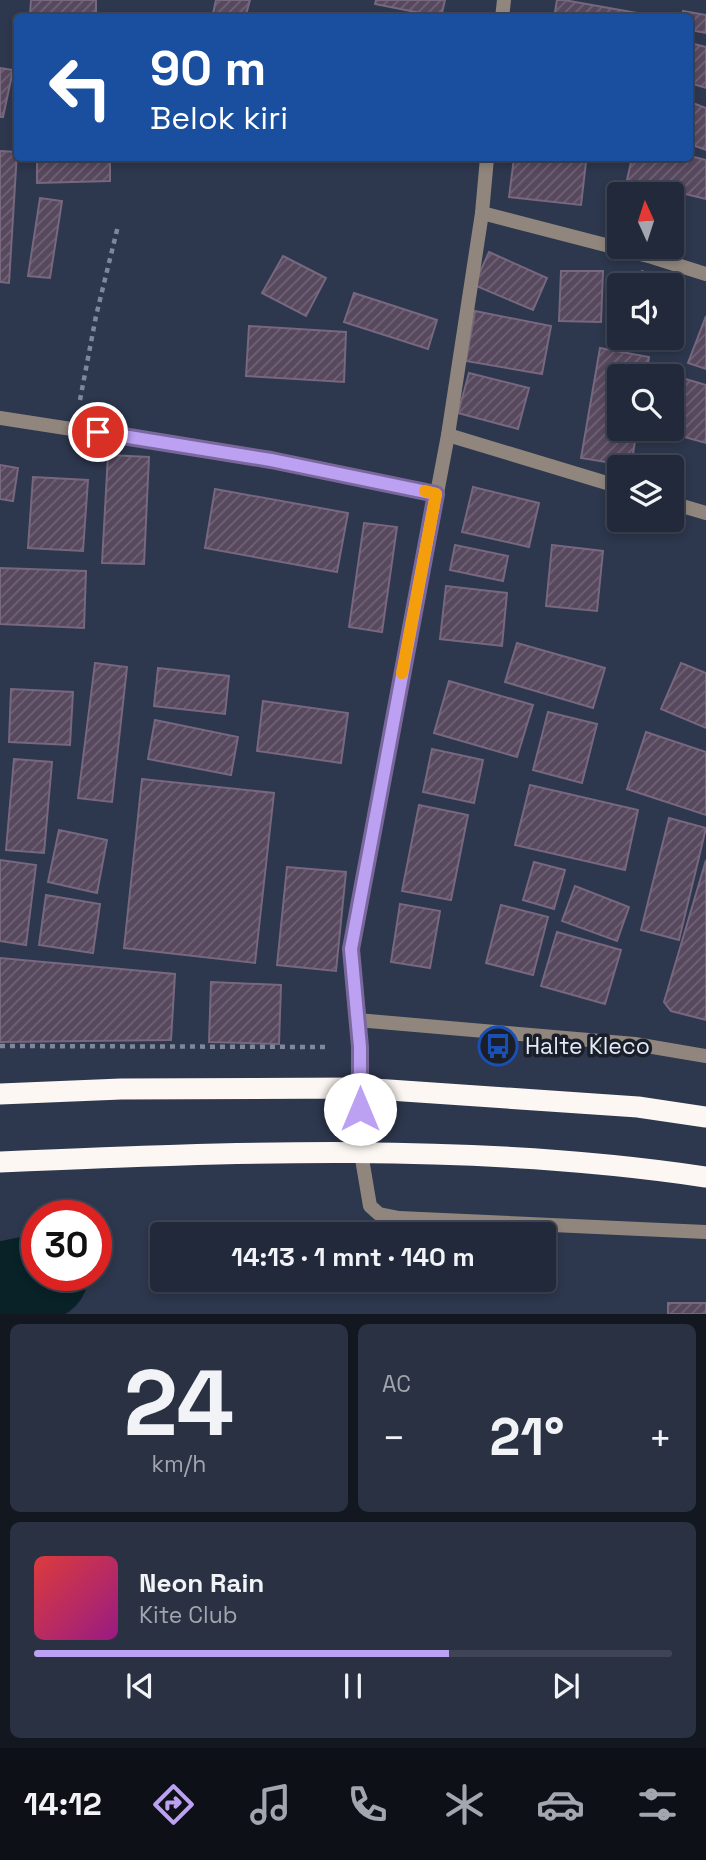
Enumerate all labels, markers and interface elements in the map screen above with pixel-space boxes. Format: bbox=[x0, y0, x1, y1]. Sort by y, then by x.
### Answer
text: 90 m bbox=[150, 37, 266, 99]
icon: left bbox=[35, 42, 126, 133]
text: Belok kiri bbox=[150, 98, 288, 138]
north arrow bbox=[607, 182, 684, 259]
map controls bbox=[607, 182, 684, 532]
button: sound bbox=[607, 273, 684, 350]
button: search bbox=[607, 364, 684, 441]
pin bbox=[68, 402, 128, 462]
icon: arrive bbox=[79, 413, 117, 451]
button: layers bbox=[607, 455, 684, 532]
bus stop icon: Halte Kleco bbox=[477, 1025, 519, 1067]
place label: Halte Kleco bbox=[525, 1031, 650, 1061]
position arrow bbox=[323, 1072, 397, 1146]
speed limit sign: 30 bbox=[21, 1200, 112, 1291]
text: 14:13 · 1 mnt · 140 m bbox=[231, 1240, 475, 1274]
text: 24 bbox=[124, 1345, 234, 1462]
text: AC bbox=[382, 1369, 411, 1399]
text: 21° bbox=[490, 1404, 564, 1470]
text: − bbox=[382, 1414, 406, 1462]
text: + bbox=[648, 1414, 672, 1462]
text: km/h bbox=[152, 1449, 206, 1479]
text: Neon Rain bbox=[139, 1566, 264, 1600]
text: Kite Club bbox=[139, 1600, 238, 1630]
icon: previous bbox=[121, 1667, 159, 1705]
icon: pause bbox=[334, 1667, 372, 1705]
icon: next bbox=[547, 1667, 585, 1705]
icon: directions bbox=[149, 1780, 198, 1829]
icon: music bbox=[246, 1780, 295, 1829]
icon: phone bbox=[343, 1780, 392, 1829]
icon: climate bbox=[440, 1780, 489, 1829]
icon: car bbox=[536, 1780, 585, 1829]
icon: filters bbox=[633, 1780, 682, 1829]
text: 14:12 bbox=[24, 1784, 102, 1824]

